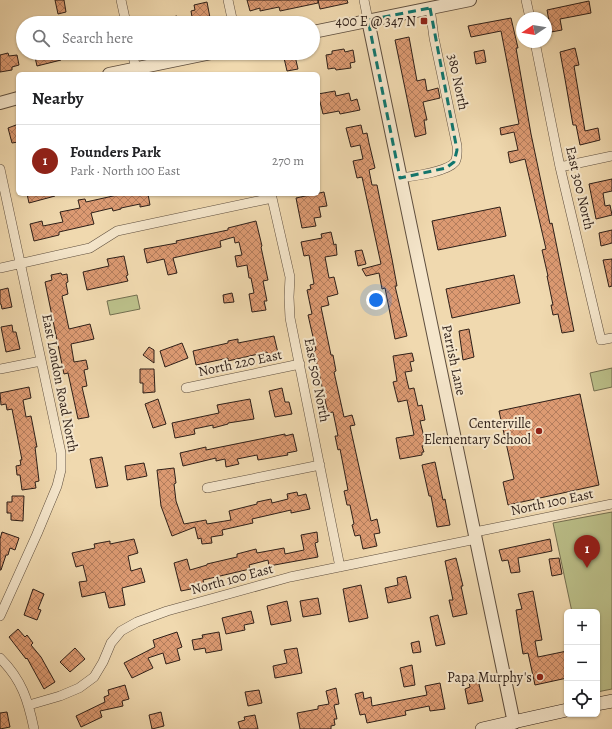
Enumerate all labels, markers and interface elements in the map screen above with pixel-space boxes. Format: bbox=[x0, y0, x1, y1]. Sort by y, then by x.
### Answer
place label: 400 E @ 347 N bbox=[336, 12, 416, 31]
north arrow bbox=[516, 12, 552, 48]
search box bbox=[16, 16, 320, 60]
marker: 400 E @ 347 N bbox=[419, 16, 429, 26]
icon: search bbox=[30, 27, 52, 49]
text: Search here bbox=[62, 28, 133, 48]
street label: 380 North bbox=[443, 52, 473, 112]
text: Nearby bbox=[32, 87, 83, 110]
text: Founders Park bbox=[70, 142, 161, 162]
street label: East 300 North bbox=[561, 144, 599, 232]
text: 1 bbox=[43, 152, 47, 169]
text: 270 m bbox=[272, 152, 304, 169]
text: Park · North 100 East bbox=[70, 162, 180, 179]
your location bbox=[366, 290, 386, 310]
street label: East London Road North bbox=[37, 312, 83, 454]
street label: Parrish Lane bbox=[437, 323, 471, 397]
street label: East 500 North bbox=[300, 336, 335, 424]
street label: North 220 East bbox=[196, 345, 284, 381]
place label: Centerville Elementary School bbox=[424, 414, 532, 449]
marker: Centerville Elementary School bbox=[534, 426, 544, 436]
street label: North 100 East bbox=[509, 484, 596, 520]
pin: 1 bbox=[574, 535, 600, 568]
street label: North 100 East bbox=[189, 559, 276, 599]
map controls bbox=[564, 609, 600, 717]
button: + bbox=[564, 609, 600, 645]
button: − bbox=[564, 645, 600, 681]
place label: Papa Murphy's bbox=[447, 668, 532, 687]
marker: Papa Murphy's bbox=[535, 672, 545, 682]
button: locate bbox=[564, 681, 600, 717]

